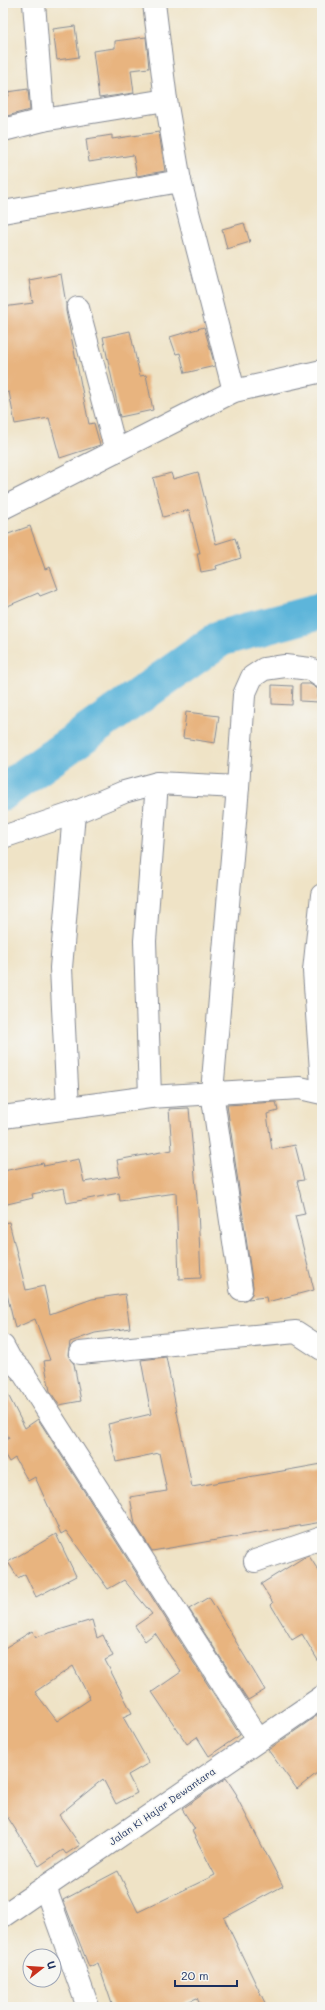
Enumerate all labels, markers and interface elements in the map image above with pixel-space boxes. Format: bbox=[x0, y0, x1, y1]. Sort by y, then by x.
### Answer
street label: Jalan Ki Hajar Dewantara bbox=[106, 1764, 218, 1848]
north arrow bbox=[22, 1948, 62, 1988]
text: U bbox=[44, 1959, 60, 1971]
scale bar bbox=[175, 1962, 237, 1988]
text: 20 m bbox=[181, 1967, 209, 1983]

